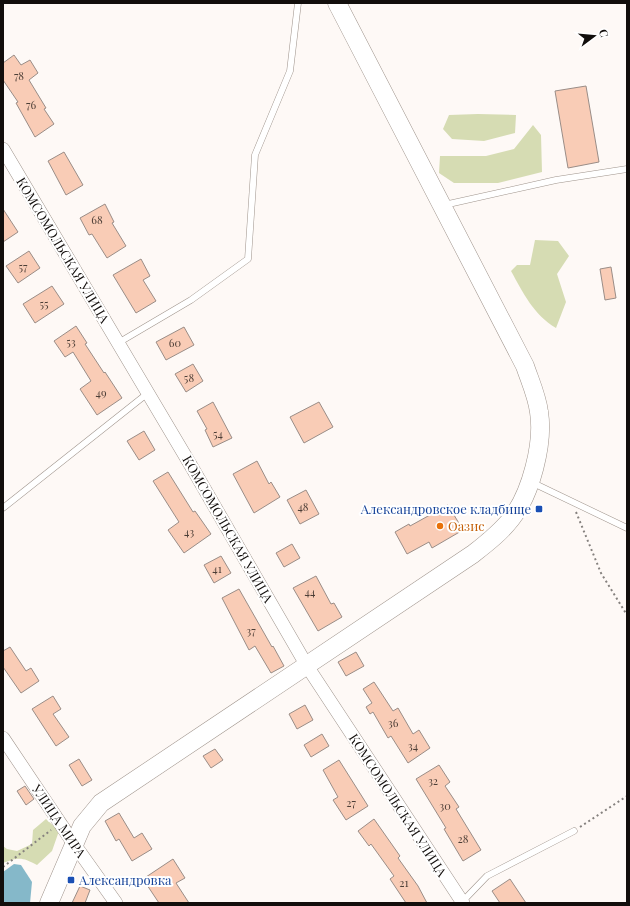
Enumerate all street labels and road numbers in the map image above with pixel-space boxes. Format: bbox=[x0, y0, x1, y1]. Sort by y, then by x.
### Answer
street label: КОМСОМОЛЬСКАЯ УЛИЦА bbox=[13, 174, 114, 326]
street label: КОМСОМОЛЬСКАЯ УЛИЦА bbox=[179, 452, 278, 606]
street label: КОМСОМОЛЬСКАЯ УЛИЦА bbox=[346, 730, 452, 880]
street label: УЛИЦА МИРА bbox=[28, 780, 91, 861]

